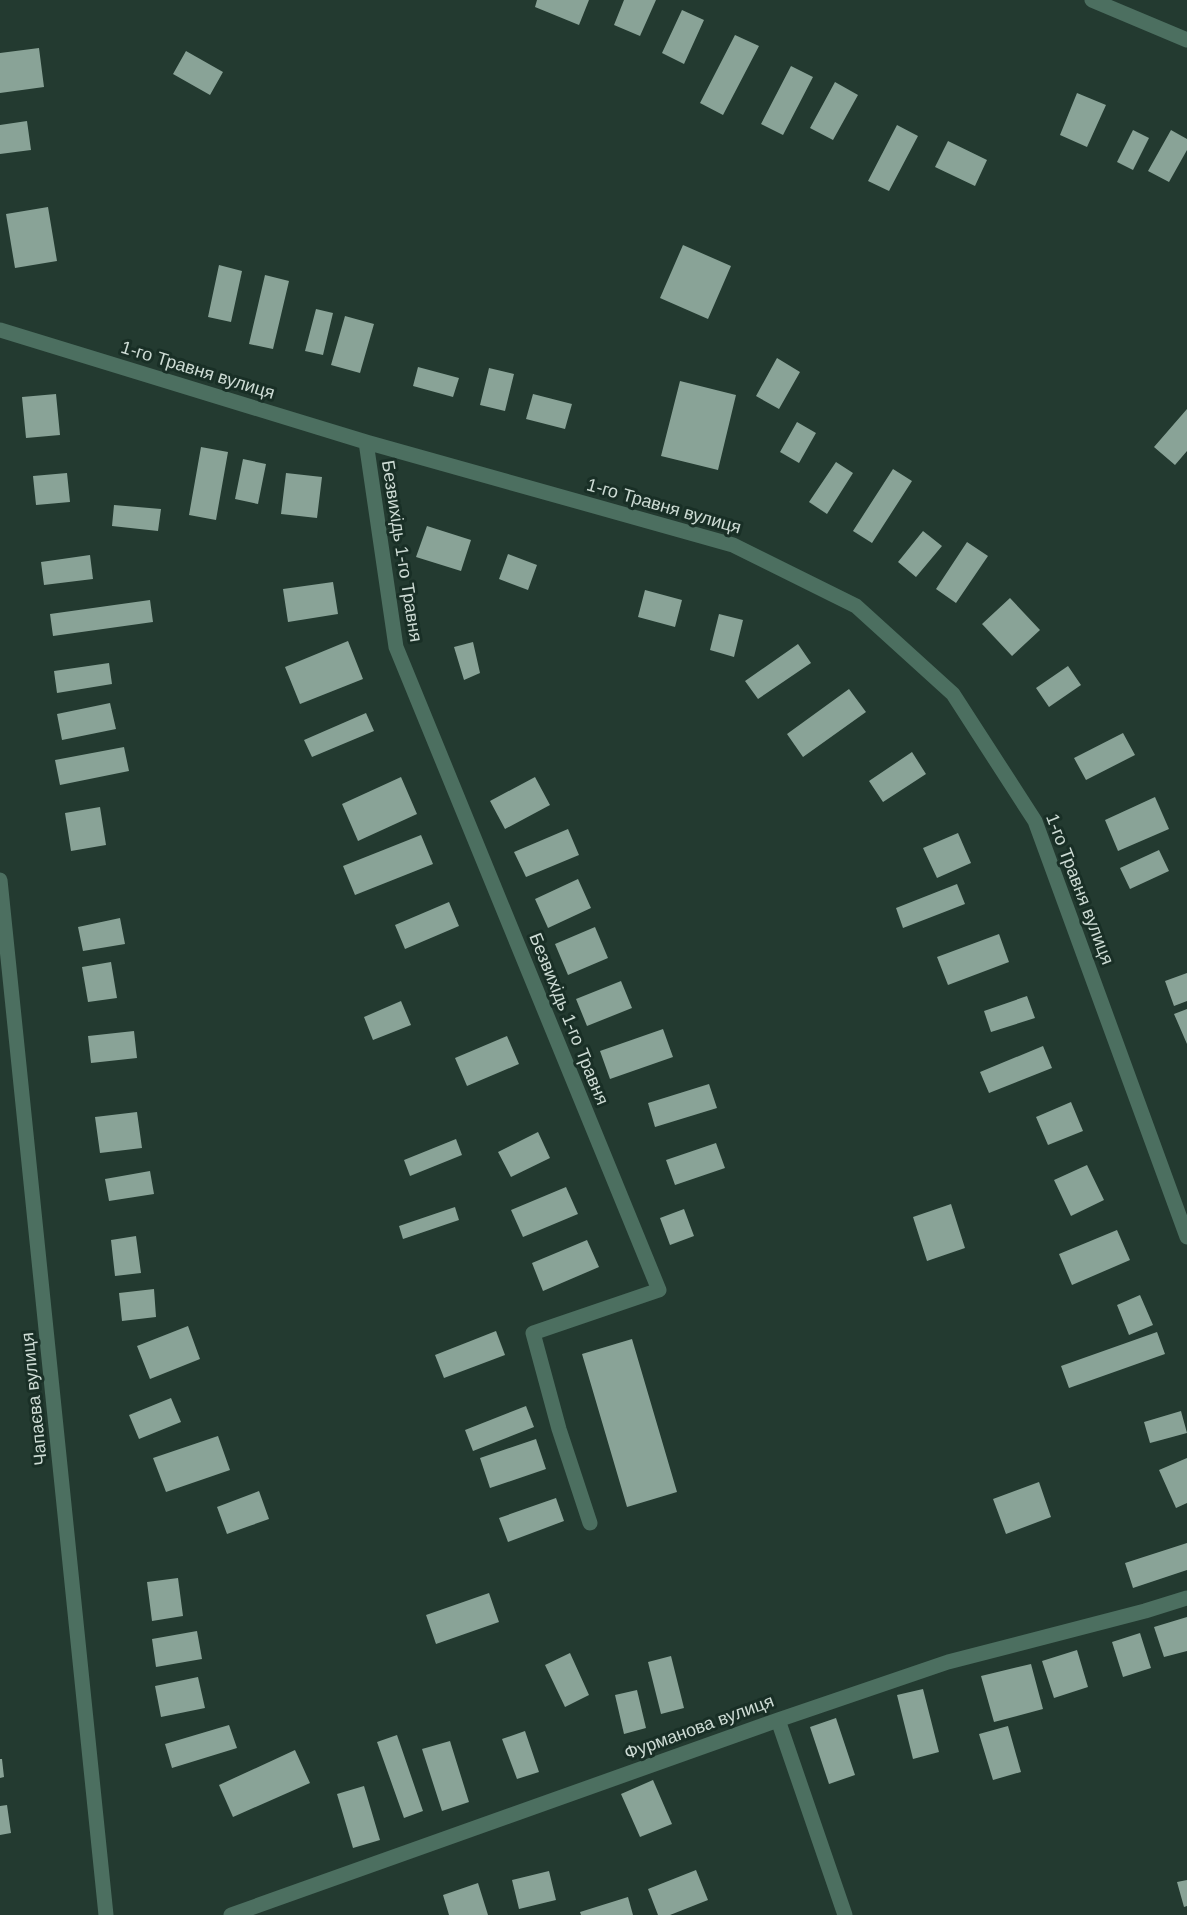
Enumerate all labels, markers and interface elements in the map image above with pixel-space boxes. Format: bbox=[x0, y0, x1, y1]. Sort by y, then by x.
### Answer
street label: 1-го Травня вулиця bbox=[119, 337, 277, 403]
street label: Безвихідь 1-го Травня bbox=[378, 459, 426, 643]
street label: 1-го Травня вулиця bbox=[584, 474, 744, 538]
street label: 1-го Травня вулиця bbox=[1042, 811, 1118, 967]
street label: Безвихідь 1-го Травня bbox=[525, 930, 613, 1108]
street label: Чапаєва вулиця bbox=[17, 1331, 51, 1467]
street label: Фурманова вулиця bbox=[622, 1691, 776, 1763]

